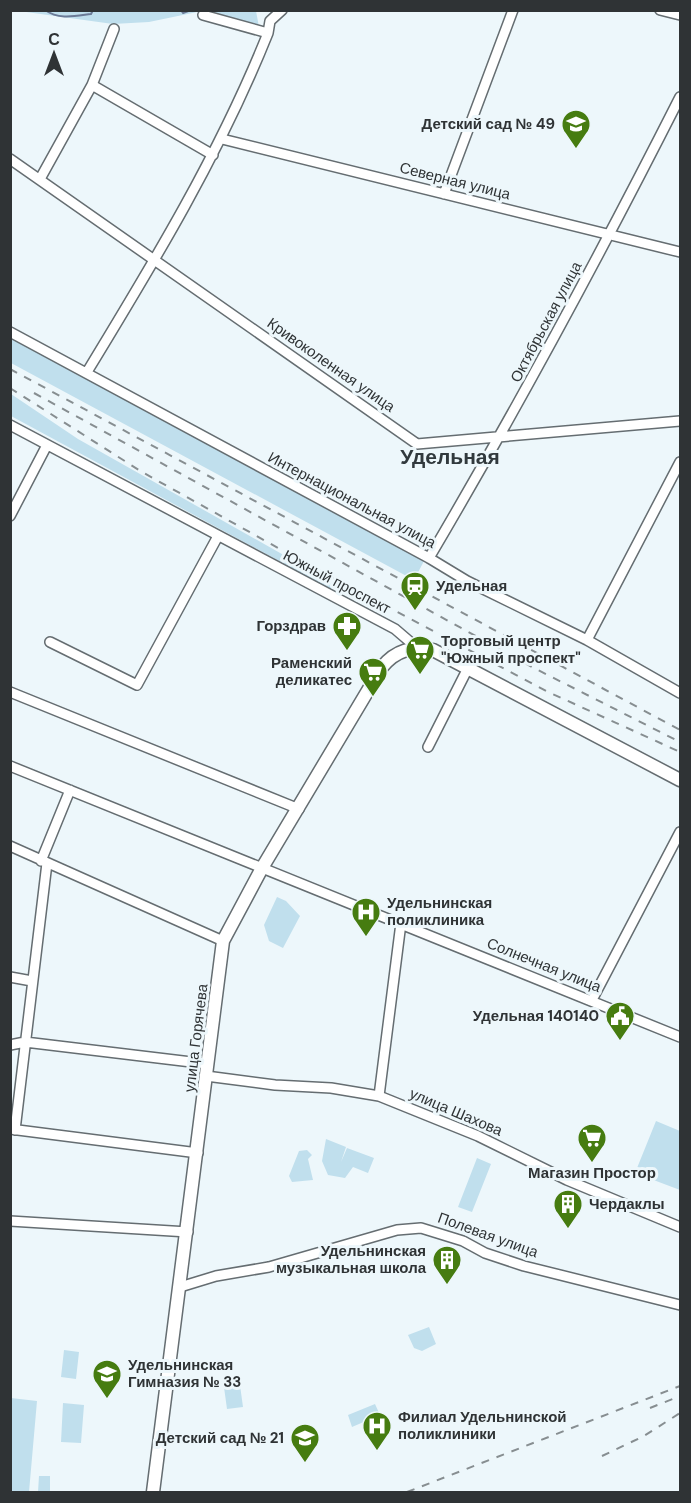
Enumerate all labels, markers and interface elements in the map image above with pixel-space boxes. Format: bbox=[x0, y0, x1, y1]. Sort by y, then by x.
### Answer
north arrow bbox=[24, 24, 84, 84]
text: С bbox=[48, 29, 60, 50]
school or university icon: Детский сад № 49 bbox=[560, 108, 592, 150]
place label: Детский сад № 49 bbox=[422, 114, 555, 134]
street label: Северная улица bbox=[397, 158, 513, 205]
street label: Октябрьская улица bbox=[506, 257, 587, 386]
street label: Кривоколенная улица bbox=[263, 313, 399, 417]
district label: Удельная bbox=[400, 443, 500, 471]
street label: Интернациональная улица bbox=[265, 447, 440, 553]
street label: Южный проспект bbox=[280, 545, 394, 619]
station icon: Удельная bbox=[399, 570, 431, 612]
place label: Удельная bbox=[436, 576, 507, 596]
pharmacy icon: Горздрав bbox=[331, 610, 363, 652]
place label: Горздрав bbox=[256, 616, 326, 636]
place label: Торговый центр "Южный проспект" bbox=[441, 631, 581, 668]
supermarket icon: Торговый центр "Южный проспект" bbox=[404, 634, 436, 676]
place label: Раменский деликатес bbox=[271, 653, 352, 690]
supermarket icon: Раменский деликатес bbox=[357, 656, 389, 698]
place label: Удельнинская поликлиника bbox=[387, 893, 492, 930]
hospital icon: Удельнинская поликлиника bbox=[350, 896, 382, 938]
street label: Солнечная улица bbox=[484, 933, 605, 997]
street label: улица Горячева bbox=[179, 982, 213, 1093]
public building icon: Удельная 140140 bbox=[604, 1000, 636, 1042]
place label: Удельная 140140 bbox=[473, 1006, 599, 1026]
street label: улица Шахова bbox=[406, 1083, 506, 1141]
supermarket icon: Магазин Простор bbox=[576, 1122, 608, 1164]
place label: Магазин Простор bbox=[528, 1163, 656, 1183]
building icon: Чердаклы bbox=[552, 1188, 584, 1230]
place label: Чердаклы bbox=[589, 1194, 665, 1214]
street label: Полевая улица bbox=[435, 1208, 542, 1263]
place label: Удельнинская музыкальная школа bbox=[276, 1241, 427, 1278]
building icon: Удельнинская музыкальная школа bbox=[431, 1244, 463, 1286]
place label: Удельнинская Гимназия № 33 bbox=[128, 1355, 241, 1392]
school or university icon: Удельнинская Гимназия № 33 bbox=[91, 1358, 123, 1400]
place label: Филиал Удельнинской поликлиники bbox=[398, 1407, 567, 1444]
hospital icon: Филиал Удельнинской поликлиники bbox=[361, 1410, 393, 1452]
school or university icon: Детский сад № 21 bbox=[289, 1422, 321, 1464]
place label: Детский сад № 21 bbox=[156, 1428, 284, 1448]

